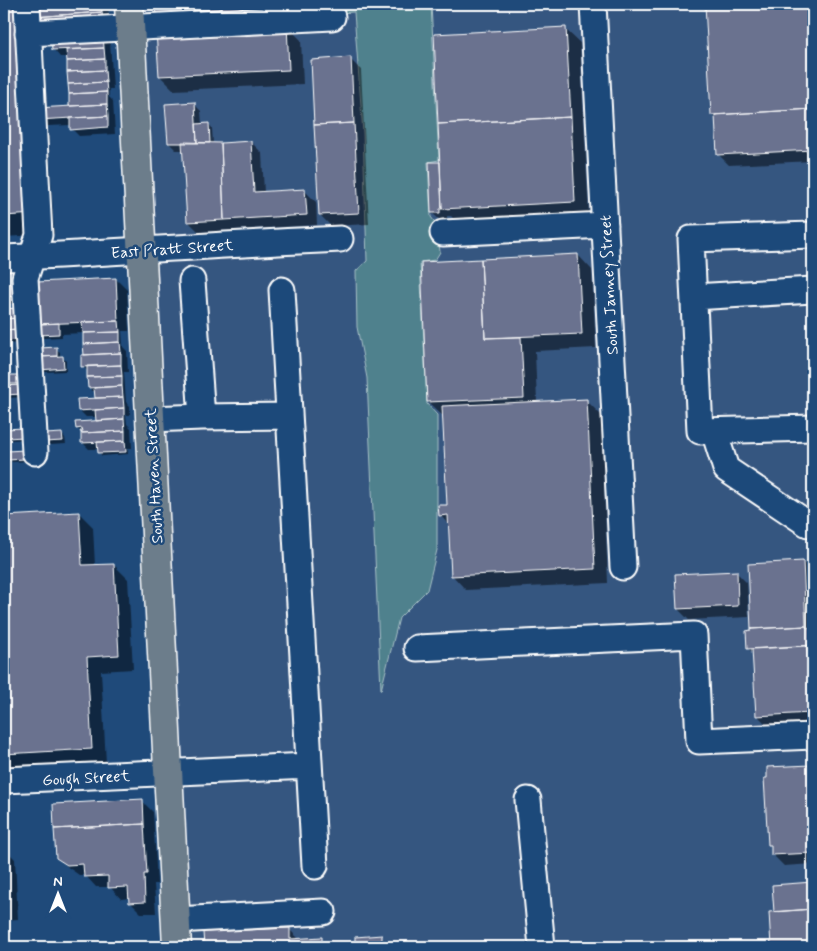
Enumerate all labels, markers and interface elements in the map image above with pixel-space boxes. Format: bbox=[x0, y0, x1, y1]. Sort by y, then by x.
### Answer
street label: South Janney Street bbox=[595, 215, 624, 355]
street label: East Pratt Street bbox=[110, 235, 235, 264]
street label: South Haven Street bbox=[140, 407, 169, 544]
street label: Gough Street bbox=[42, 766, 131, 792]
north arrow bbox=[32, 868, 82, 918]
text: N bbox=[53, 873, 63, 891]

